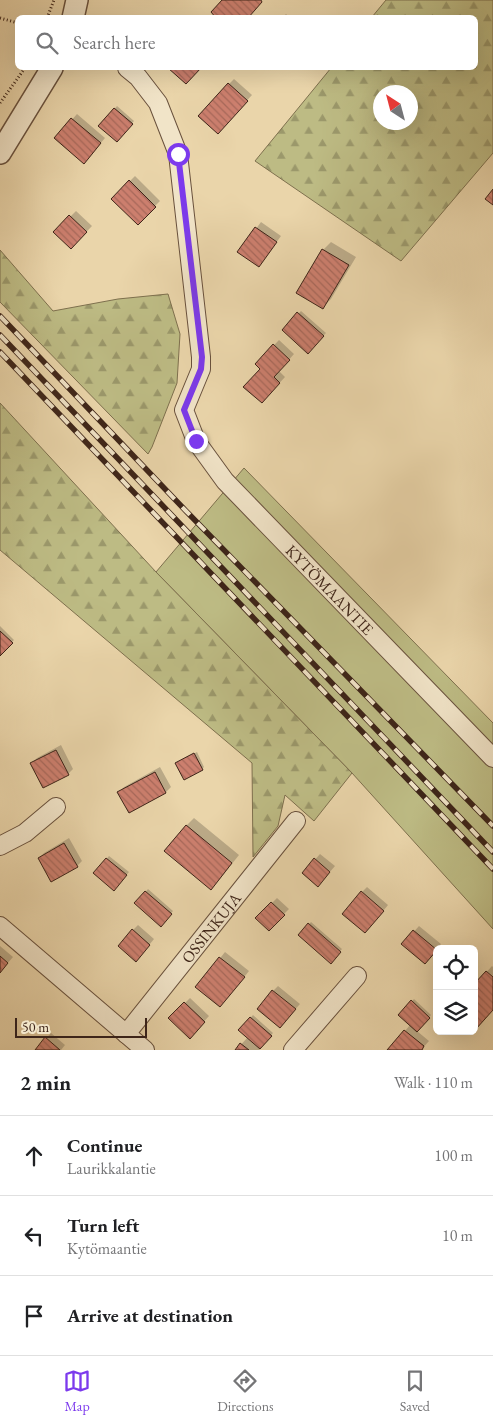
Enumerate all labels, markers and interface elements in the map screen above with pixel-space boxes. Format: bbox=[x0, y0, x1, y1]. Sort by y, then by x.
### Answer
search box bbox=[15, 15, 478, 70]
icon: search bbox=[33, 29, 61, 57]
text: Search here bbox=[73, 30, 155, 55]
north arrow bbox=[373, 85, 418, 130]
route start bbox=[167, 143, 190, 166]
route end bbox=[185, 430, 208, 453]
street label: KYTÖMAANTIE bbox=[281, 540, 378, 639]
street label: OSSINKUJA bbox=[176, 887, 246, 967]
map controls bbox=[433, 945, 478, 1035]
button: locate bbox=[433, 945, 478, 990]
button: layers bbox=[433, 990, 478, 1035]
scale bar bbox=[15, 1015, 148, 1038]
text: 50 m bbox=[22, 1018, 49, 1036]
text: 2 min bbox=[20, 1069, 71, 1096]
text: Walk · 110 m bbox=[394, 1072, 473, 1093]
text: Continue bbox=[67, 1133, 142, 1158]
icon: ahead bbox=[20, 1142, 48, 1170]
text: 100 m bbox=[434, 1145, 473, 1166]
text: Laurikkalantie bbox=[67, 1158, 156, 1179]
text: Turn left bbox=[67, 1213, 139, 1238]
icon: left bbox=[20, 1222, 48, 1250]
text: 10 m bbox=[442, 1225, 473, 1246]
text: Kytömaantie bbox=[67, 1238, 147, 1259]
icon: arrive bbox=[20, 1302, 48, 1330]
text: Arrive at destination bbox=[67, 1303, 233, 1328]
tab: Map bbox=[63, 1367, 91, 1415]
tab: Directions bbox=[217, 1367, 274, 1415]
tab: Saved bbox=[400, 1367, 430, 1415]

